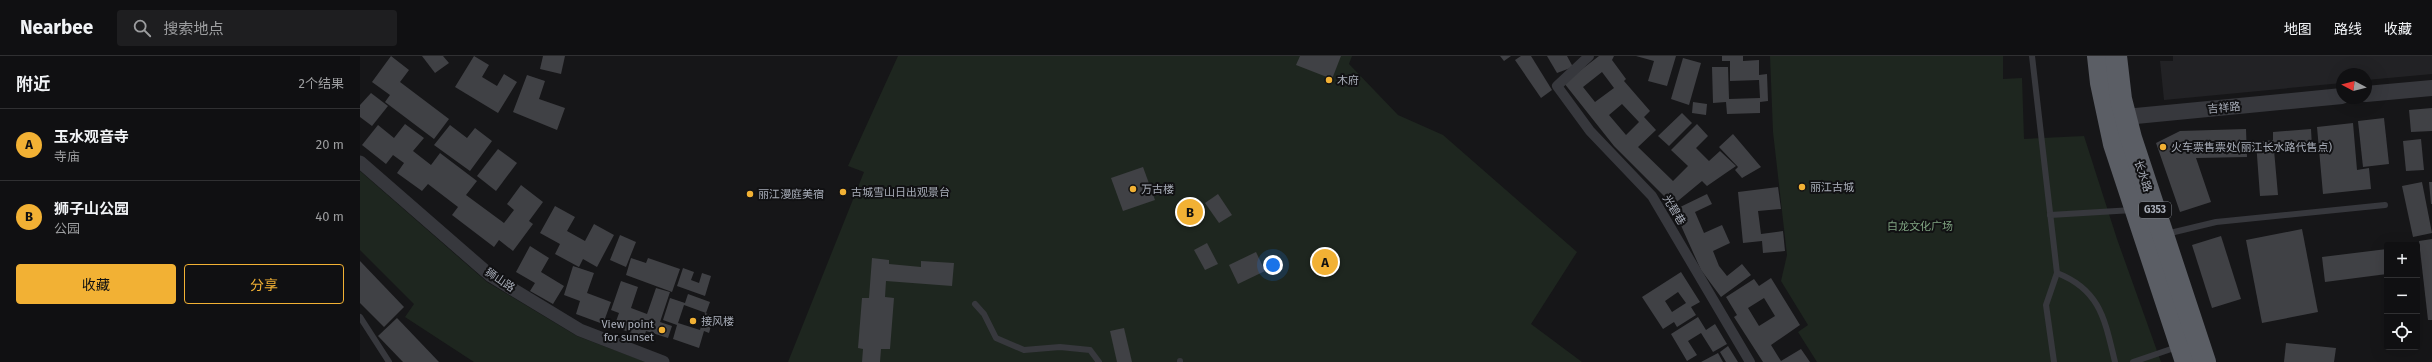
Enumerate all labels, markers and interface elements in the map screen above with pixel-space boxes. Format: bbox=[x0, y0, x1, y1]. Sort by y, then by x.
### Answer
search box bbox=[117, 10, 397, 46]
text: Nearbee bbox=[20, 16, 93, 39]
icon: search bbox=[131, 17, 153, 39]
text: 搜索地点 bbox=[163, 20, 223, 38]
text: 地图 bbox=[2284, 21, 2312, 38]
text: 路线 bbox=[2334, 21, 2362, 38]
text: 收藏 bbox=[2384, 21, 2412, 38]
north arrow bbox=[2336, 68, 2372, 104]
text: 附近 bbox=[16, 74, 50, 95]
place label: 木府 bbox=[1337, 74, 1359, 87]
marker: 木府 bbox=[1324, 75, 1334, 85]
text: 2个结果 bbox=[299, 76, 344, 91]
street label: 吉祥路 bbox=[2207, 100, 2241, 116]
text: 玉水观音寺 bbox=[54, 128, 129, 146]
text: A bbox=[25, 137, 33, 152]
text: 20 m bbox=[316, 137, 344, 152]
place label: 火车票售票处(丽江长水路代售点) bbox=[2171, 141, 2333, 154]
marker: 火车票售票处(丽江长水路代售点) bbox=[2158, 142, 2168, 152]
text: 寺庙 bbox=[54, 149, 80, 164]
street label: 长水路 bbox=[2132, 158, 2154, 194]
place label: 丽江古城 bbox=[1810, 181, 1854, 194]
marker: 丽江古城 bbox=[1797, 182, 1807, 192]
place label: 万古楼 bbox=[1141, 183, 1174, 196]
marker: 万古楼 bbox=[1128, 184, 1138, 194]
place label: 古城雪山日出观景台 bbox=[851, 186, 950, 199]
marker: 古城雪山日出观景台 bbox=[838, 187, 848, 197]
place label: 丽江漫庭美宿 bbox=[758, 188, 824, 201]
marker: 丽江漫庭美宿 bbox=[745, 189, 755, 199]
street label: 光碧巷 bbox=[1660, 193, 1688, 227]
pin: B bbox=[1177, 197, 1203, 227]
text: 狮子山公园 bbox=[54, 200, 129, 218]
road number: G353 bbox=[2139, 202, 2171, 218]
text: B bbox=[25, 209, 33, 224]
text: 40 m bbox=[315, 209, 344, 224]
park label: 白龙文化广场 bbox=[1887, 220, 1953, 233]
text: 公园 bbox=[54, 221, 80, 236]
map controls bbox=[2384, 242, 2420, 350]
button: + bbox=[2384, 242, 2420, 278]
pin: A bbox=[1312, 247, 1338, 277]
your location bbox=[1263, 255, 1283, 275]
button: 收藏 bbox=[16, 264, 176, 304]
button: 分享 bbox=[184, 264, 344, 304]
street label: 狮山路 bbox=[483, 265, 517, 295]
button: − bbox=[2384, 278, 2420, 314]
button: locate bbox=[2384, 314, 2420, 350]
place label: 接风楼 bbox=[701, 315, 734, 328]
marker: 接风楼 bbox=[688, 316, 698, 326]
place label: View point for sunset bbox=[602, 318, 654, 344]
marker: View point for sunset bbox=[657, 325, 667, 335]

